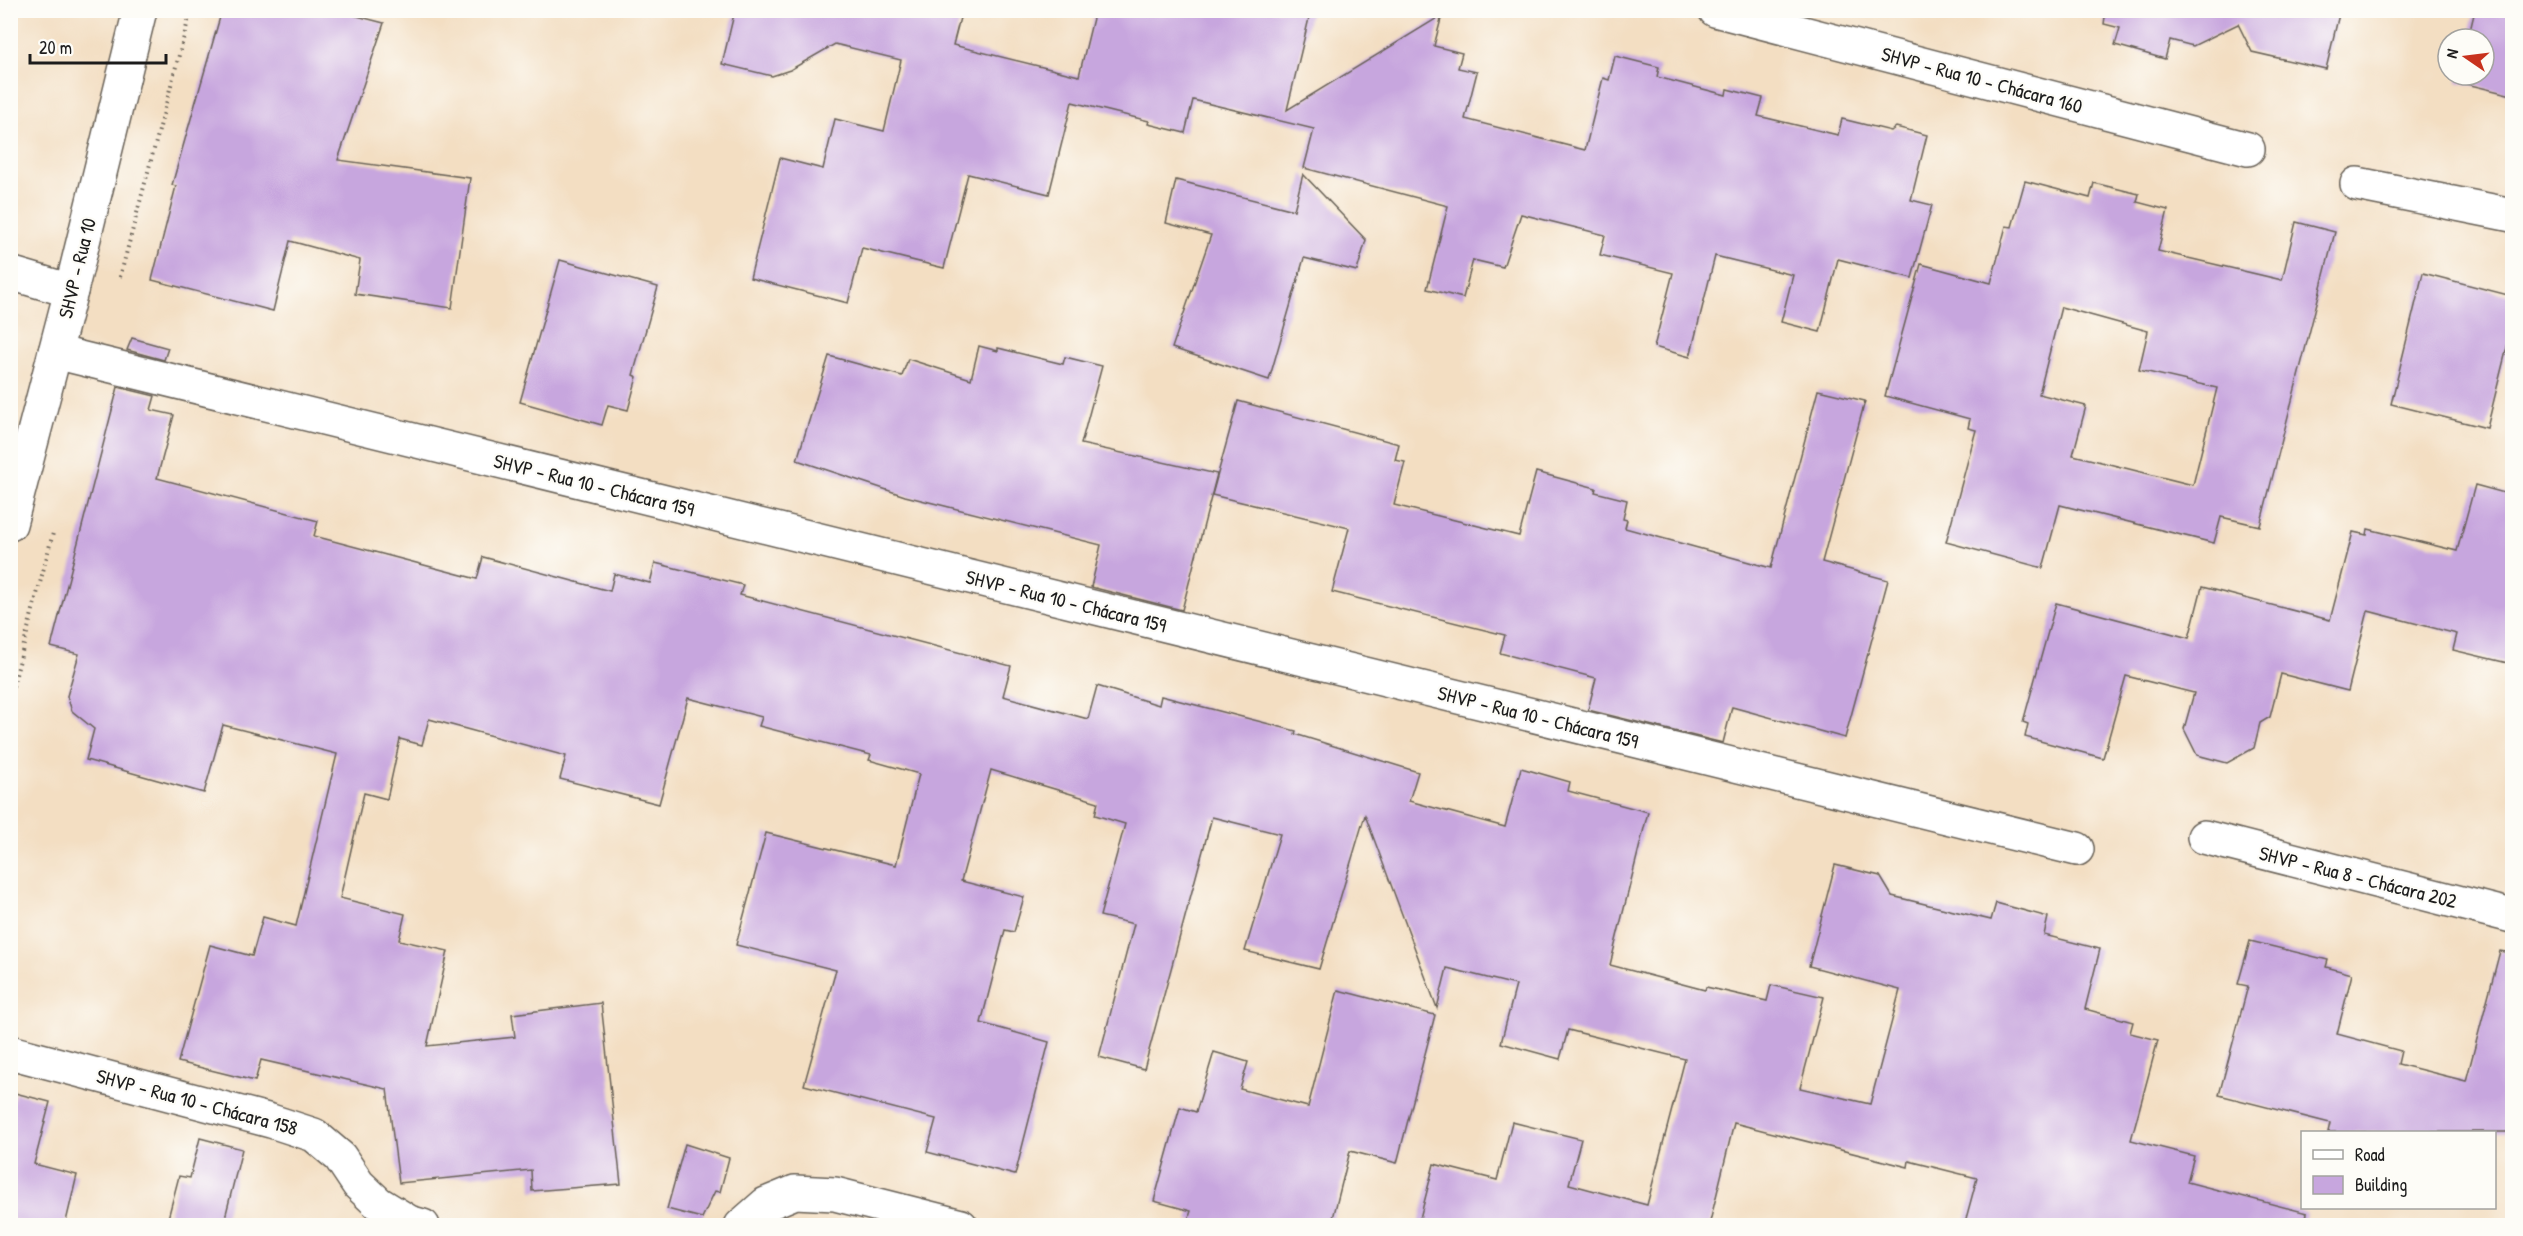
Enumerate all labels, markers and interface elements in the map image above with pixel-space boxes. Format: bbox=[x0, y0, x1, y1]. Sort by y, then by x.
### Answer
scale bar bbox=[30, 27, 166, 65]
north arrow bbox=[2436, 27, 2496, 87]
text: 20 m bbox=[39, 35, 72, 60]
street label: SHVP - Rua 10 - Chácara 160 bbox=[1879, 40, 2086, 119]
text: N bbox=[2440, 46, 2463, 60]
street label: SHVP - Rua 10 bbox=[51, 215, 102, 321]
street label: SHVP - Rua 10 - Chácara 159 bbox=[491, 447, 697, 522]
street label: SHVP - Rua 10 - Chácara 159 bbox=[963, 563, 1169, 638]
street label: SHVP - Rua 10 - Chácara 159 bbox=[1435, 679, 1641, 754]
street label: SHVP - Rua 8 - Chácara 202 bbox=[2256, 839, 2460, 914]
street label: SHVP - Rua 10 - Chácara 158 bbox=[94, 1062, 301, 1141]
legend bbox=[2301, 1131, 2496, 1209]
text: Road bbox=[2355, 1142, 2385, 1167]
text: Building bbox=[2355, 1172, 2407, 1197]

